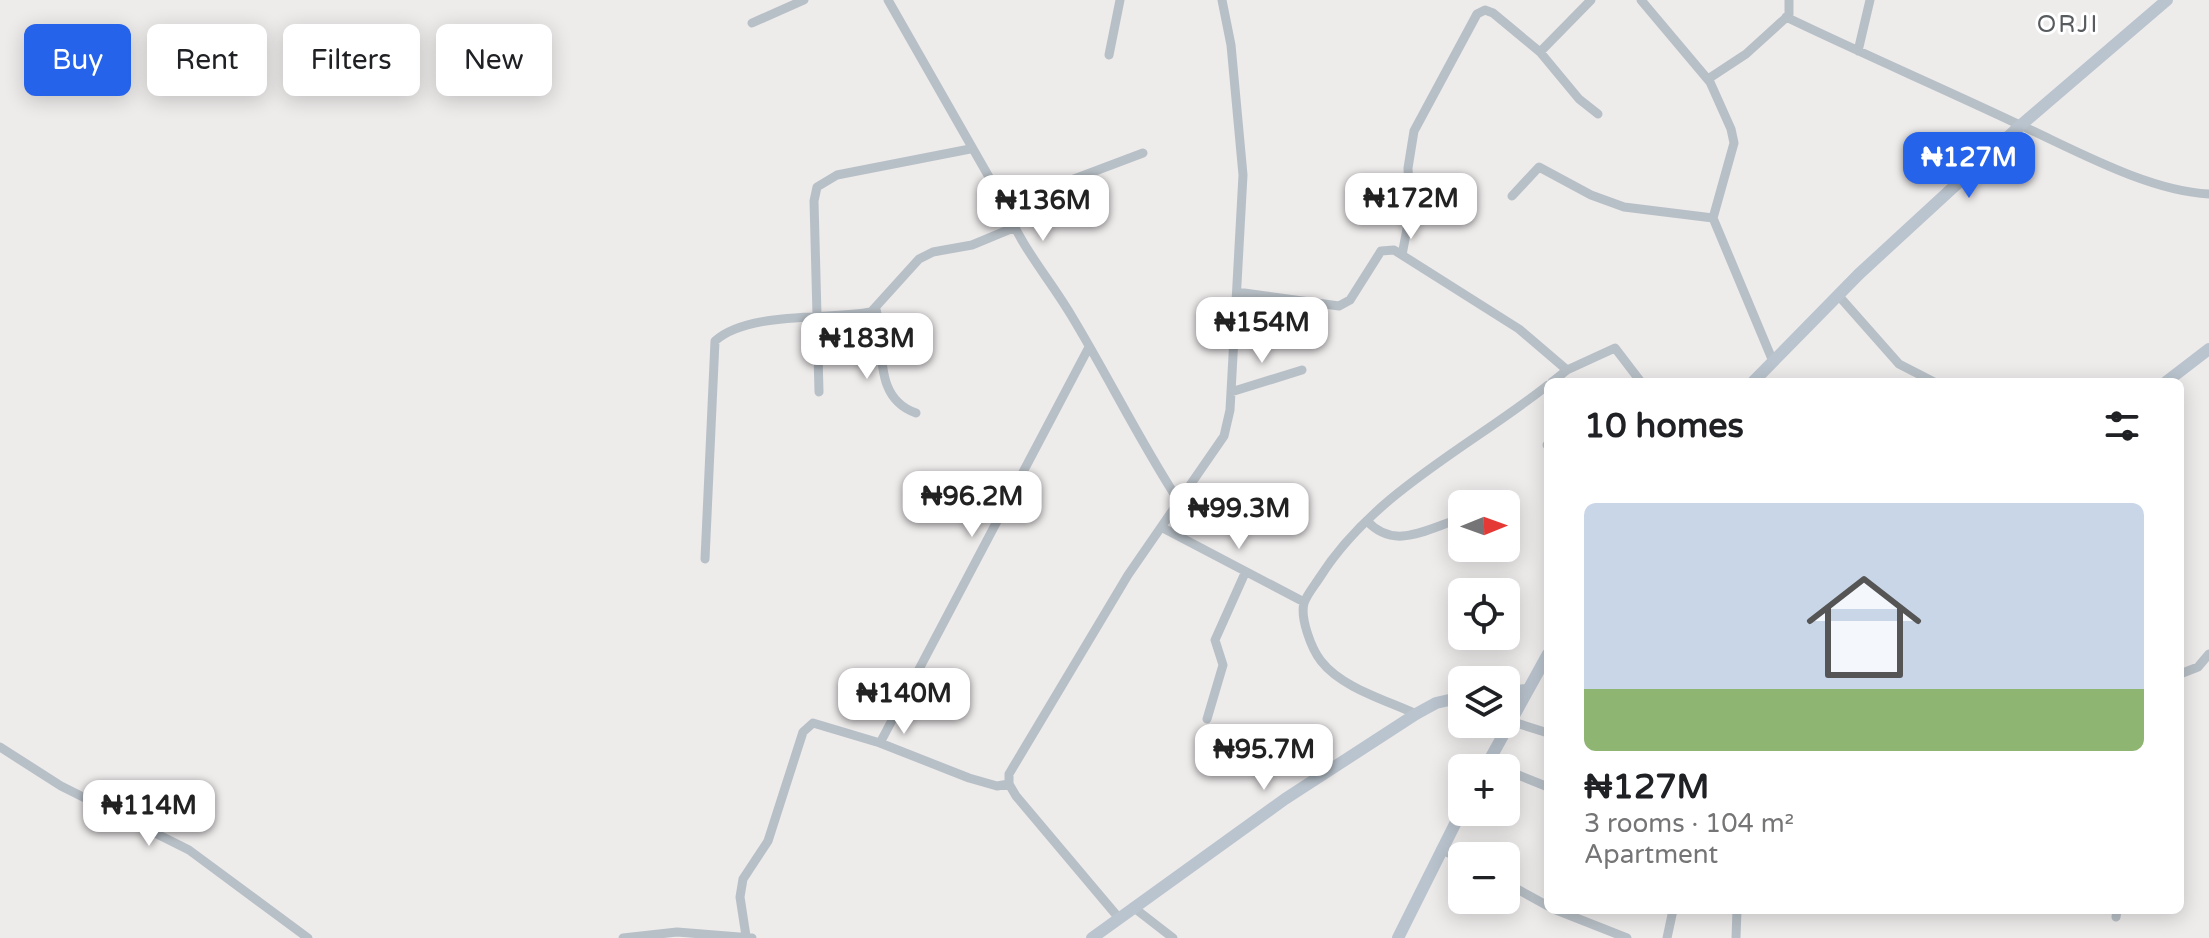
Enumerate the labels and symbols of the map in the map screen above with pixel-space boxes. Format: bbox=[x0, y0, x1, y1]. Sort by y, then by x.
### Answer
district label: ORJI bbox=[2037, 10, 2099, 39]
pin: ₦127M bbox=[1913, 132, 2025, 200]
pin: ₦172M bbox=[1355, 173, 1467, 241]
pin: ₦136M bbox=[987, 175, 1099, 243]
pin: ₦154M bbox=[1206, 297, 1318, 365]
pin: ₦183M bbox=[811, 313, 923, 381]
pin: ₦96.2M bbox=[907, 471, 1037, 539]
pin: ₦99.3M bbox=[1174, 483, 1304, 551]
north arrow bbox=[1448, 490, 1520, 562]
pin: ₦140M bbox=[848, 668, 960, 736]
pin: ₦95.7M bbox=[1199, 724, 1329, 792]
pin: ₦114M bbox=[93, 780, 205, 848]

